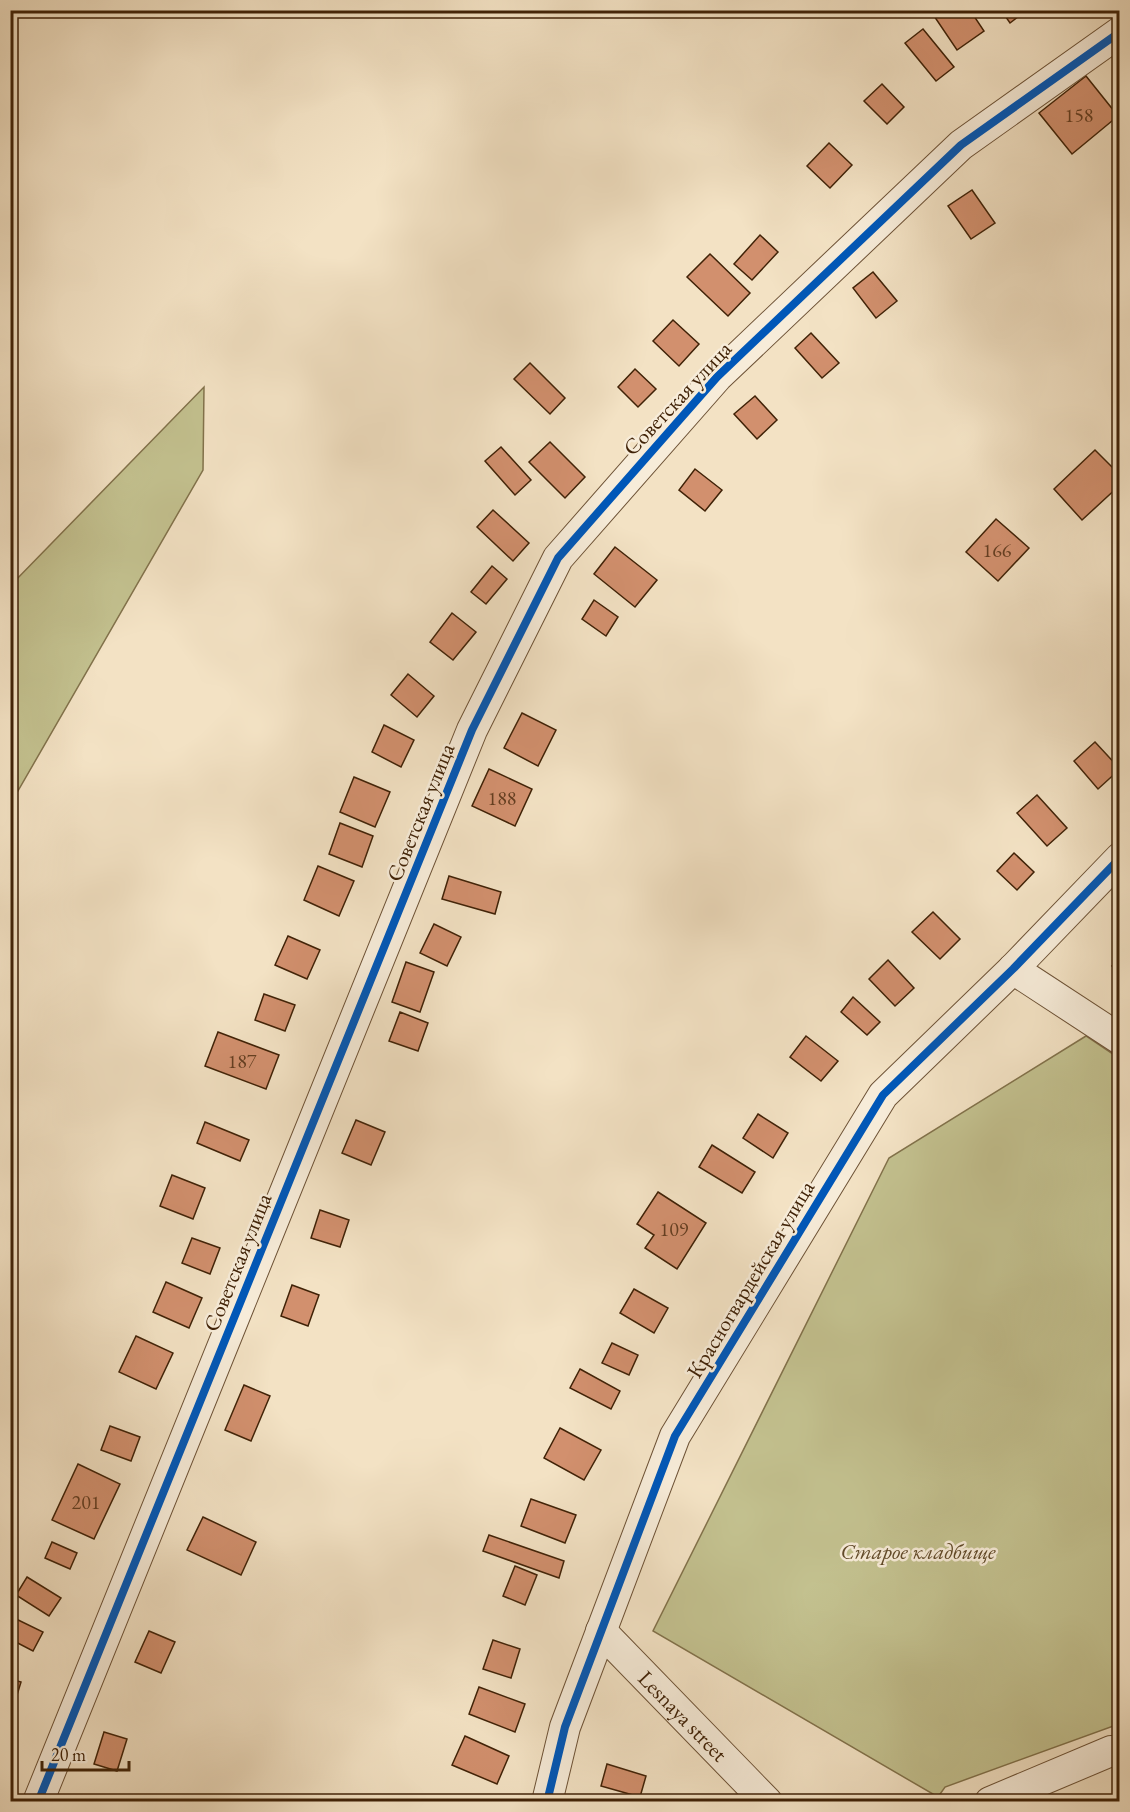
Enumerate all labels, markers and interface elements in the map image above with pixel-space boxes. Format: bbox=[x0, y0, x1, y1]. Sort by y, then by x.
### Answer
house number: 158 bbox=[1065, 102, 1093, 128]
street label: Советская улица bbox=[617, 335, 738, 462]
house number: 166 bbox=[983, 537, 1012, 563]
street label: Советская улица bbox=[380, 739, 461, 886]
house number: 188 bbox=[488, 785, 516, 811]
house number: 187 bbox=[228, 1048, 257, 1074]
street label: Красногвардейская улица bbox=[680, 1175, 821, 1383]
street label: Советская улица bbox=[197, 1189, 278, 1336]
house number: 109 bbox=[660, 1216, 689, 1242]
house number: 201 bbox=[72, 1489, 100, 1515]
park label: Старое кладбище bbox=[840, 1537, 996, 1566]
street label: Lesnaya street bbox=[632, 1664, 734, 1768]
scale bar bbox=[42, 1734, 129, 1772]
text: 20 m bbox=[51, 1743, 86, 1766]

